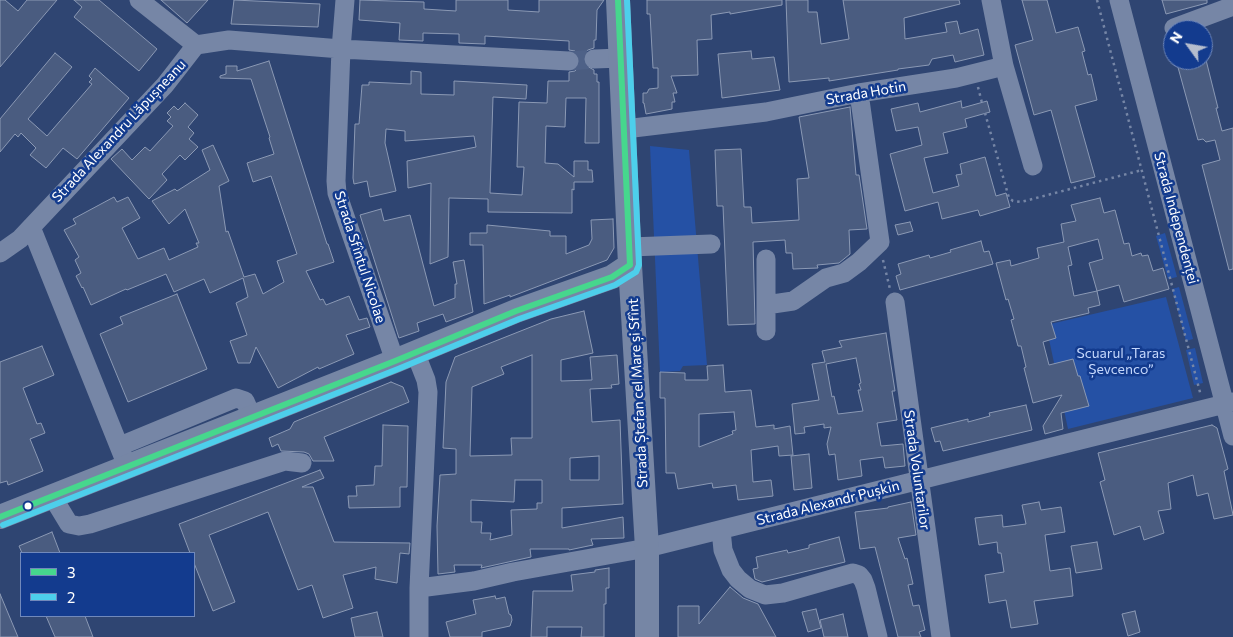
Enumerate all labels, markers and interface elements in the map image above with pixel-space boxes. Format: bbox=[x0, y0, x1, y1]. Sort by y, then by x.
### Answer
north arrow bbox=[1163, 20, 1213, 70]
text: N bbox=[1166, 28, 1186, 46]
street label: Strada Alexandru Lăpușneanu bbox=[49, 56, 189, 206]
street label: Strada Hotin bbox=[825, 78, 907, 108]
street label: Strada Independenței bbox=[1150, 150, 1202, 286]
street label: Strada Sfîntul Nicolae bbox=[331, 189, 389, 325]
street label: Strada Ștefan cel Mare și Sfînt bbox=[625, 298, 651, 488]
park label: Scuarul „Taras Șevcenco” bbox=[1077, 345, 1165, 378]
street label: Strada Voluntarilor bbox=[900, 409, 934, 531]
street label: Strada Alexandr Pușkin bbox=[755, 477, 901, 529]
unlabelled marker bbox=[23, 501, 33, 511]
legend bbox=[20, 552, 195, 617]
text: 3 bbox=[67, 563, 76, 581]
text: 2 bbox=[67, 588, 75, 606]

